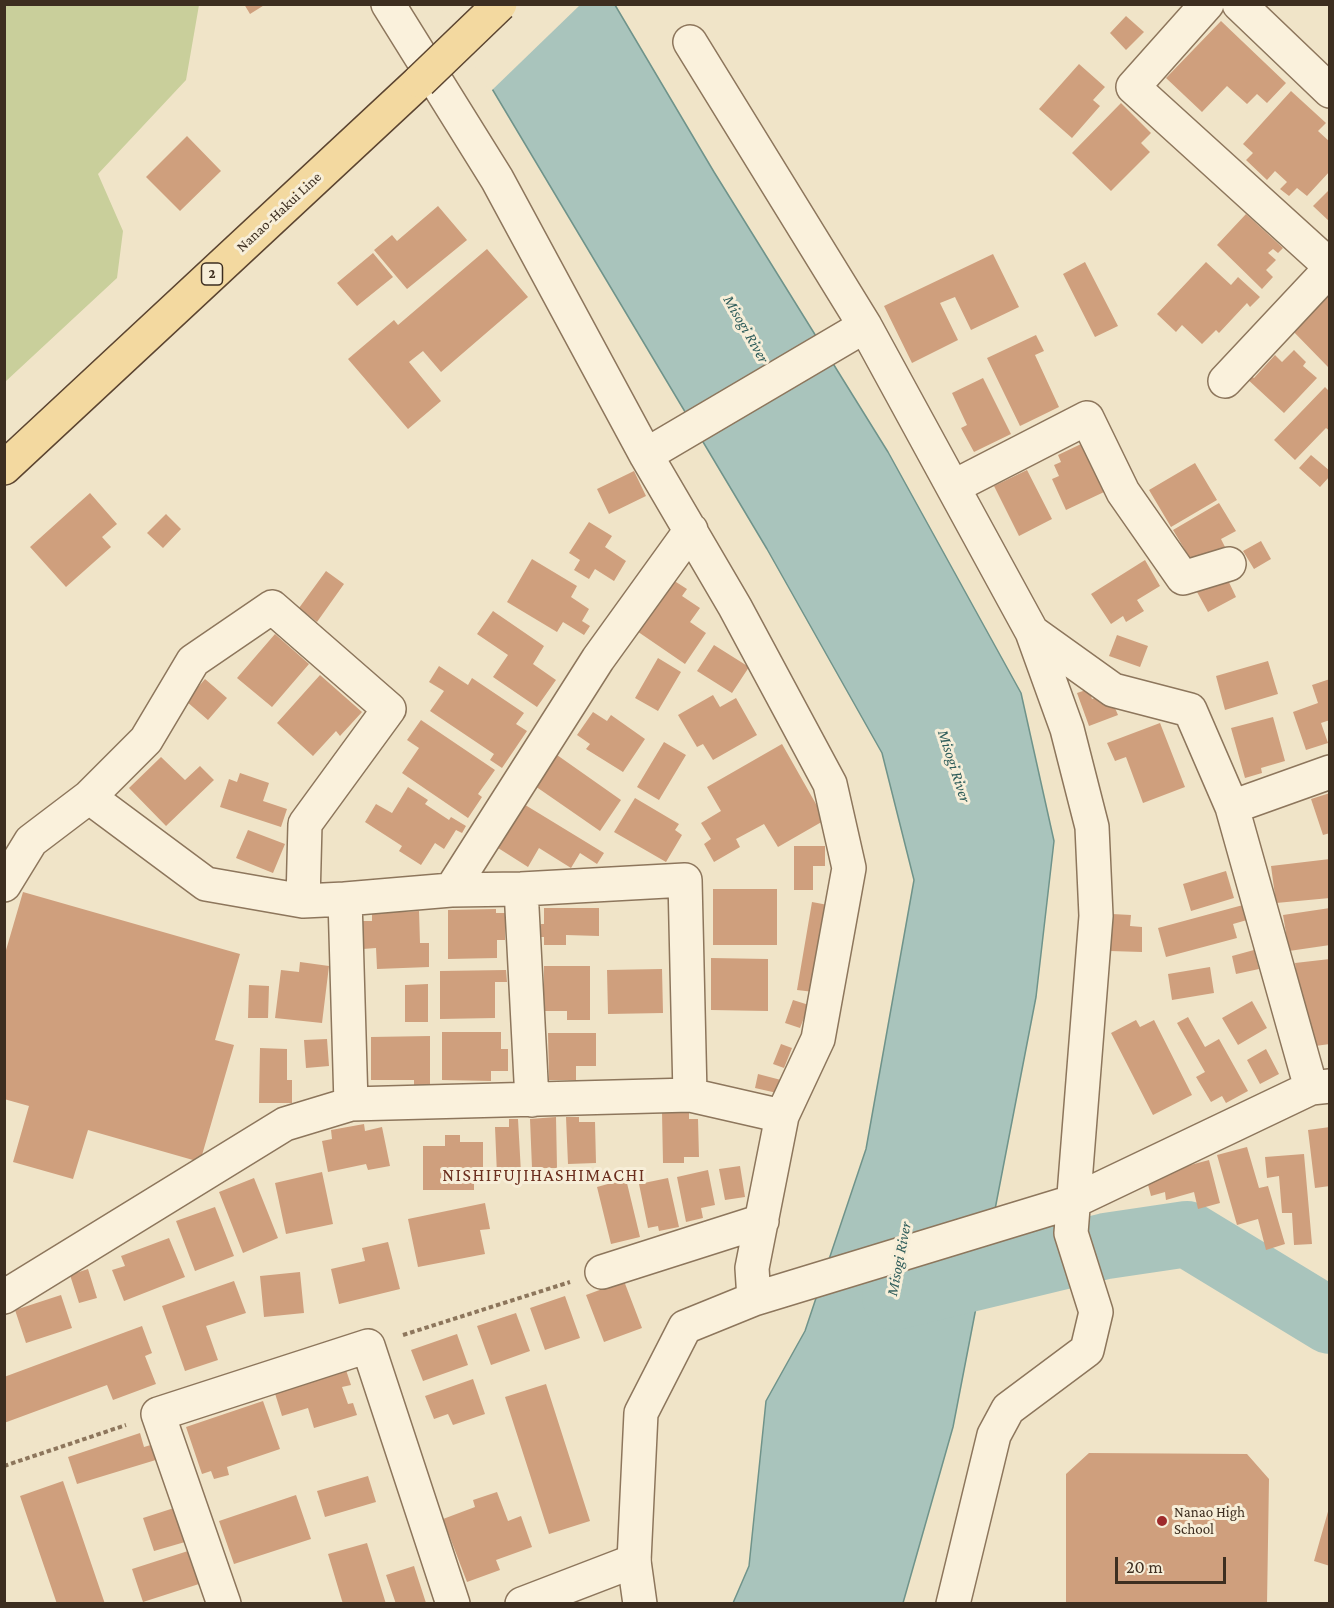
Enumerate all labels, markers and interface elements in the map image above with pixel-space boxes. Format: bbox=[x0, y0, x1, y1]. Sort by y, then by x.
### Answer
street label: Nanao-Hakui Line bbox=[233, 168, 325, 256]
road number: 2 bbox=[202, 263, 222, 285]
water label: Misogi River bbox=[719, 292, 773, 366]
water label: Misogi River bbox=[933, 727, 975, 805]
district label: NISHIFUJIHASHIMACHI bbox=[442, 1164, 646, 1186]
water label: Misogi River bbox=[882, 1220, 916, 1298]
place label: Nanao High School bbox=[1174, 1503, 1245, 1538]
marker: Nanao High School bbox=[1155, 1514, 1169, 1528]
scale bar bbox=[1118, 1545, 1229, 1583]
text: 20 m bbox=[1126, 1557, 1163, 1577]

